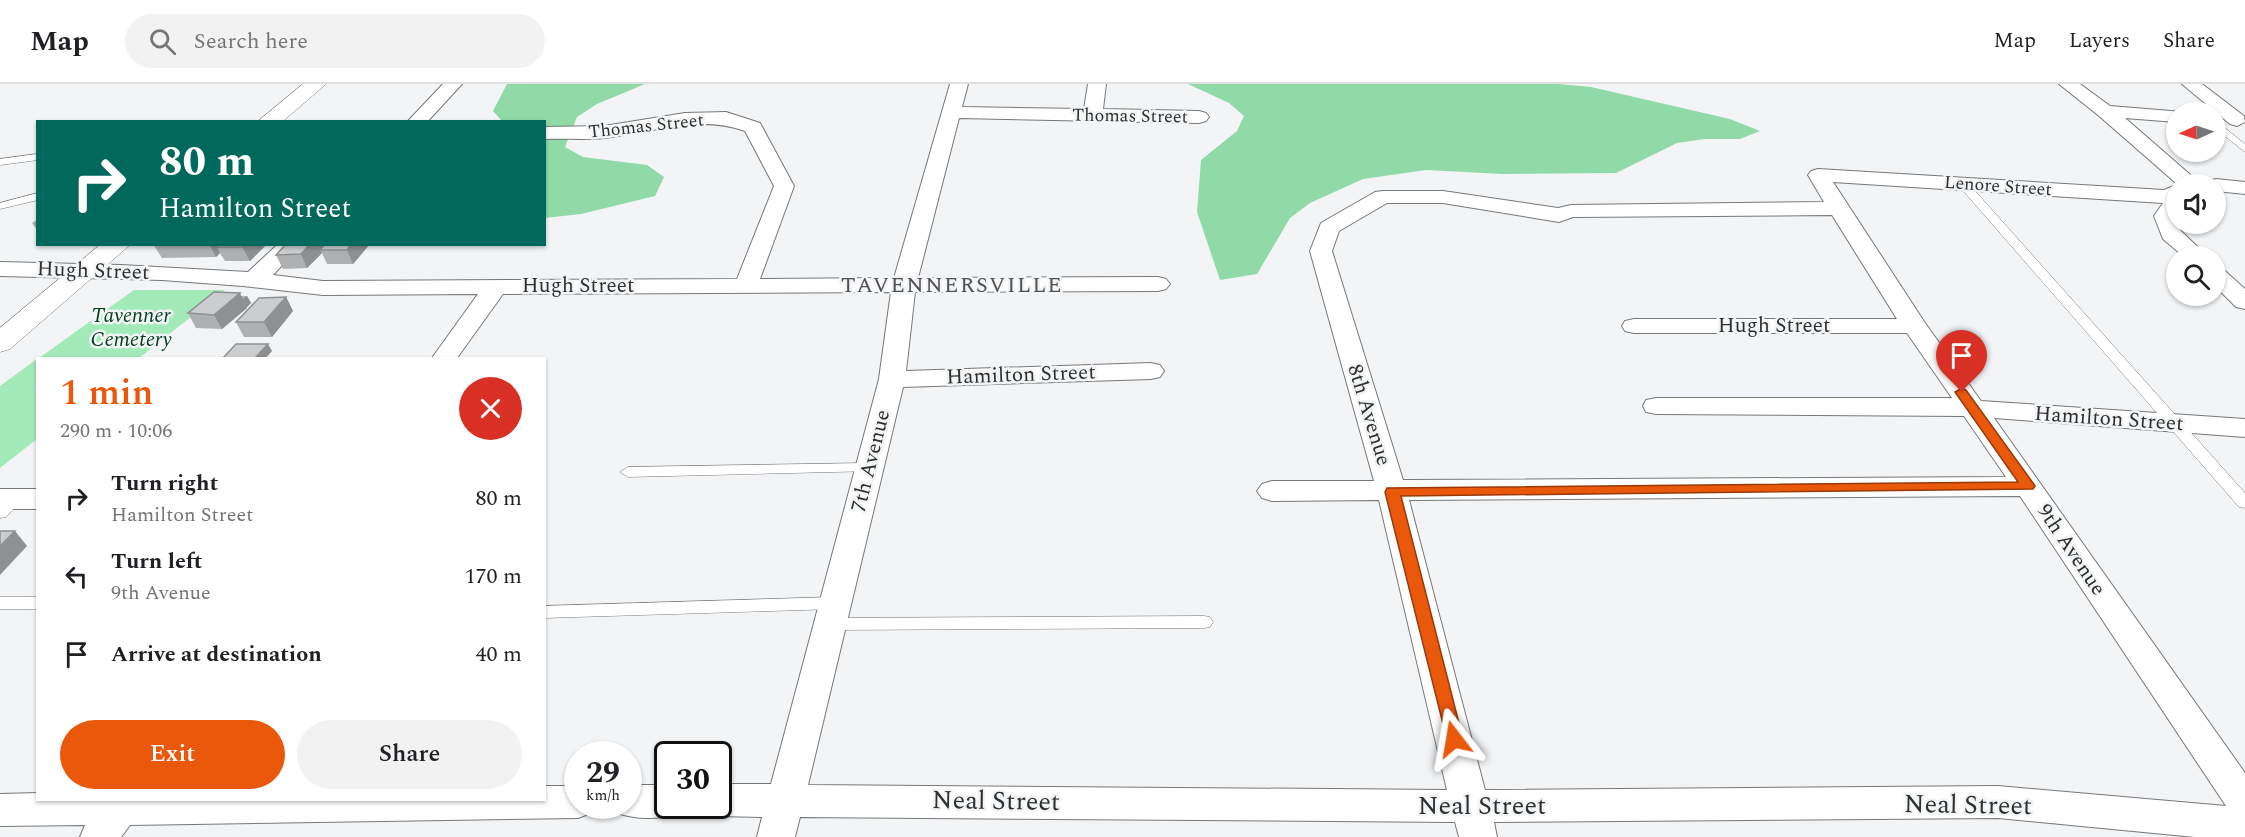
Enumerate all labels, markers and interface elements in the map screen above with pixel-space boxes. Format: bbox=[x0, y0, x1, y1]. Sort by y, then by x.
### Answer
search box bbox=[125, 14, 545, 68]
text: Map bbox=[30, 20, 89, 63]
icon: search bbox=[146, 25, 179, 58]
text: Search here bbox=[194, 25, 308, 58]
text: Map bbox=[1994, 25, 2036, 57]
text: Layers bbox=[2069, 25, 2130, 57]
text: Share bbox=[2163, 25, 2215, 57]
street label: Thomas Street bbox=[1072, 101, 1188, 131]
north arrow bbox=[2166, 102, 2226, 162]
map controls bbox=[2166, 102, 2226, 306]
street label: Thomas Street bbox=[587, 107, 705, 145]
text: 80 m bbox=[159, 131, 254, 194]
icon: right bbox=[60, 144, 138, 222]
street label: Lenore Street bbox=[1943, 169, 2053, 203]
button: sound bbox=[2166, 174, 2226, 234]
text: Hamilton Street bbox=[159, 188, 351, 230]
button: search bbox=[2166, 246, 2226, 306]
street label: Hugh Street bbox=[36, 253, 150, 289]
district label: TAVENNERSVILLE bbox=[841, 269, 1063, 302]
street label: Hugh Street bbox=[522, 270, 634, 302]
park label: Tavenner Cemetery bbox=[90, 300, 172, 356]
street label: Hugh Street bbox=[1718, 310, 1830, 342]
pin bbox=[1936, 330, 1987, 392]
icon: arrive bbox=[1945, 339, 1978, 372]
street label: Hamilton Street bbox=[946, 356, 1096, 394]
street label: 8th Avenue bbox=[1338, 360, 1400, 470]
text: 1 min bbox=[60, 366, 153, 421]
button: close bbox=[459, 377, 522, 440]
street label: Hamilton Street bbox=[2033, 398, 2185, 440]
street label: 7th Avenue bbox=[843, 406, 899, 516]
text: 290 m · 10:06 bbox=[60, 416, 172, 446]
text: Turn right bbox=[111, 467, 218, 500]
icon: right bbox=[60, 482, 93, 515]
text: 80 m bbox=[476, 482, 522, 515]
street label: 9th Avenue bbox=[2028, 498, 2114, 602]
text: Hamilton Street bbox=[111, 500, 253, 530]
text: Turn left bbox=[111, 545, 203, 578]
icon: left bbox=[60, 560, 93, 593]
text: 170 m bbox=[465, 560, 522, 593]
text: 9th Avenue bbox=[111, 578, 211, 608]
icon: arrive bbox=[60, 638, 93, 671]
text: Arrive at destination bbox=[111, 638, 322, 671]
text: 40 m bbox=[476, 638, 522, 671]
position arrow bbox=[1422, 707, 1486, 771]
button: Exit bbox=[60, 720, 285, 789]
button: Share bbox=[297, 720, 522, 789]
speed limit sign: 30 bbox=[654, 741, 732, 819]
text: 29 bbox=[586, 750, 620, 796]
street label: Neal Street bbox=[931, 780, 1061, 822]
text: km/h bbox=[586, 784, 620, 807]
street label: Neal Street bbox=[1903, 784, 2033, 826]
street label: Neal Street bbox=[1418, 786, 1546, 826]

